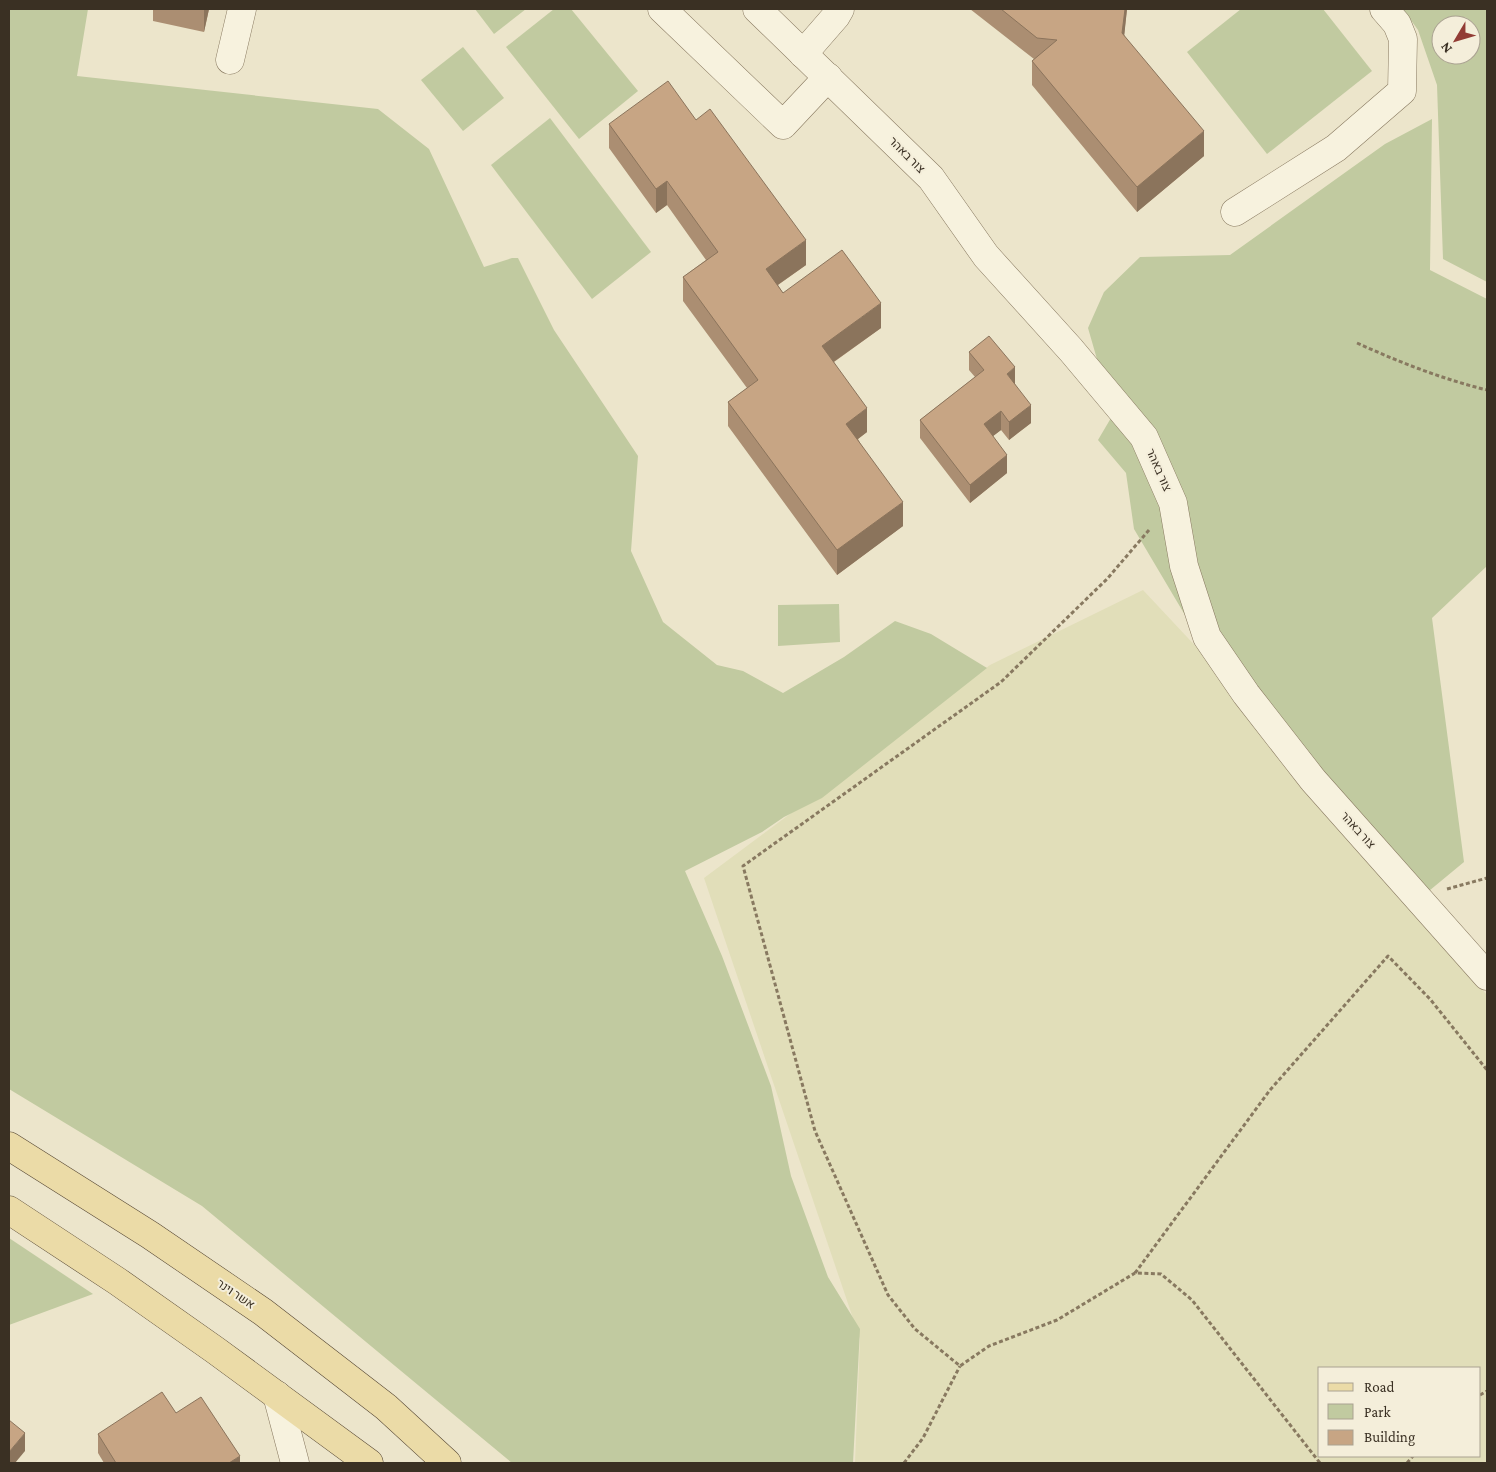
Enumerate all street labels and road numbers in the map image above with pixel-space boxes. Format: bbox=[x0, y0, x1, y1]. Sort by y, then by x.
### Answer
street label: צור באהר bbox=[886, 134, 928, 176]
street label: צור באהר bbox=[1143, 447, 1175, 494]
street label: צור באהר bbox=[1338, 809, 1379, 852]
street label: אשר וינר bbox=[214, 1276, 258, 1312]

